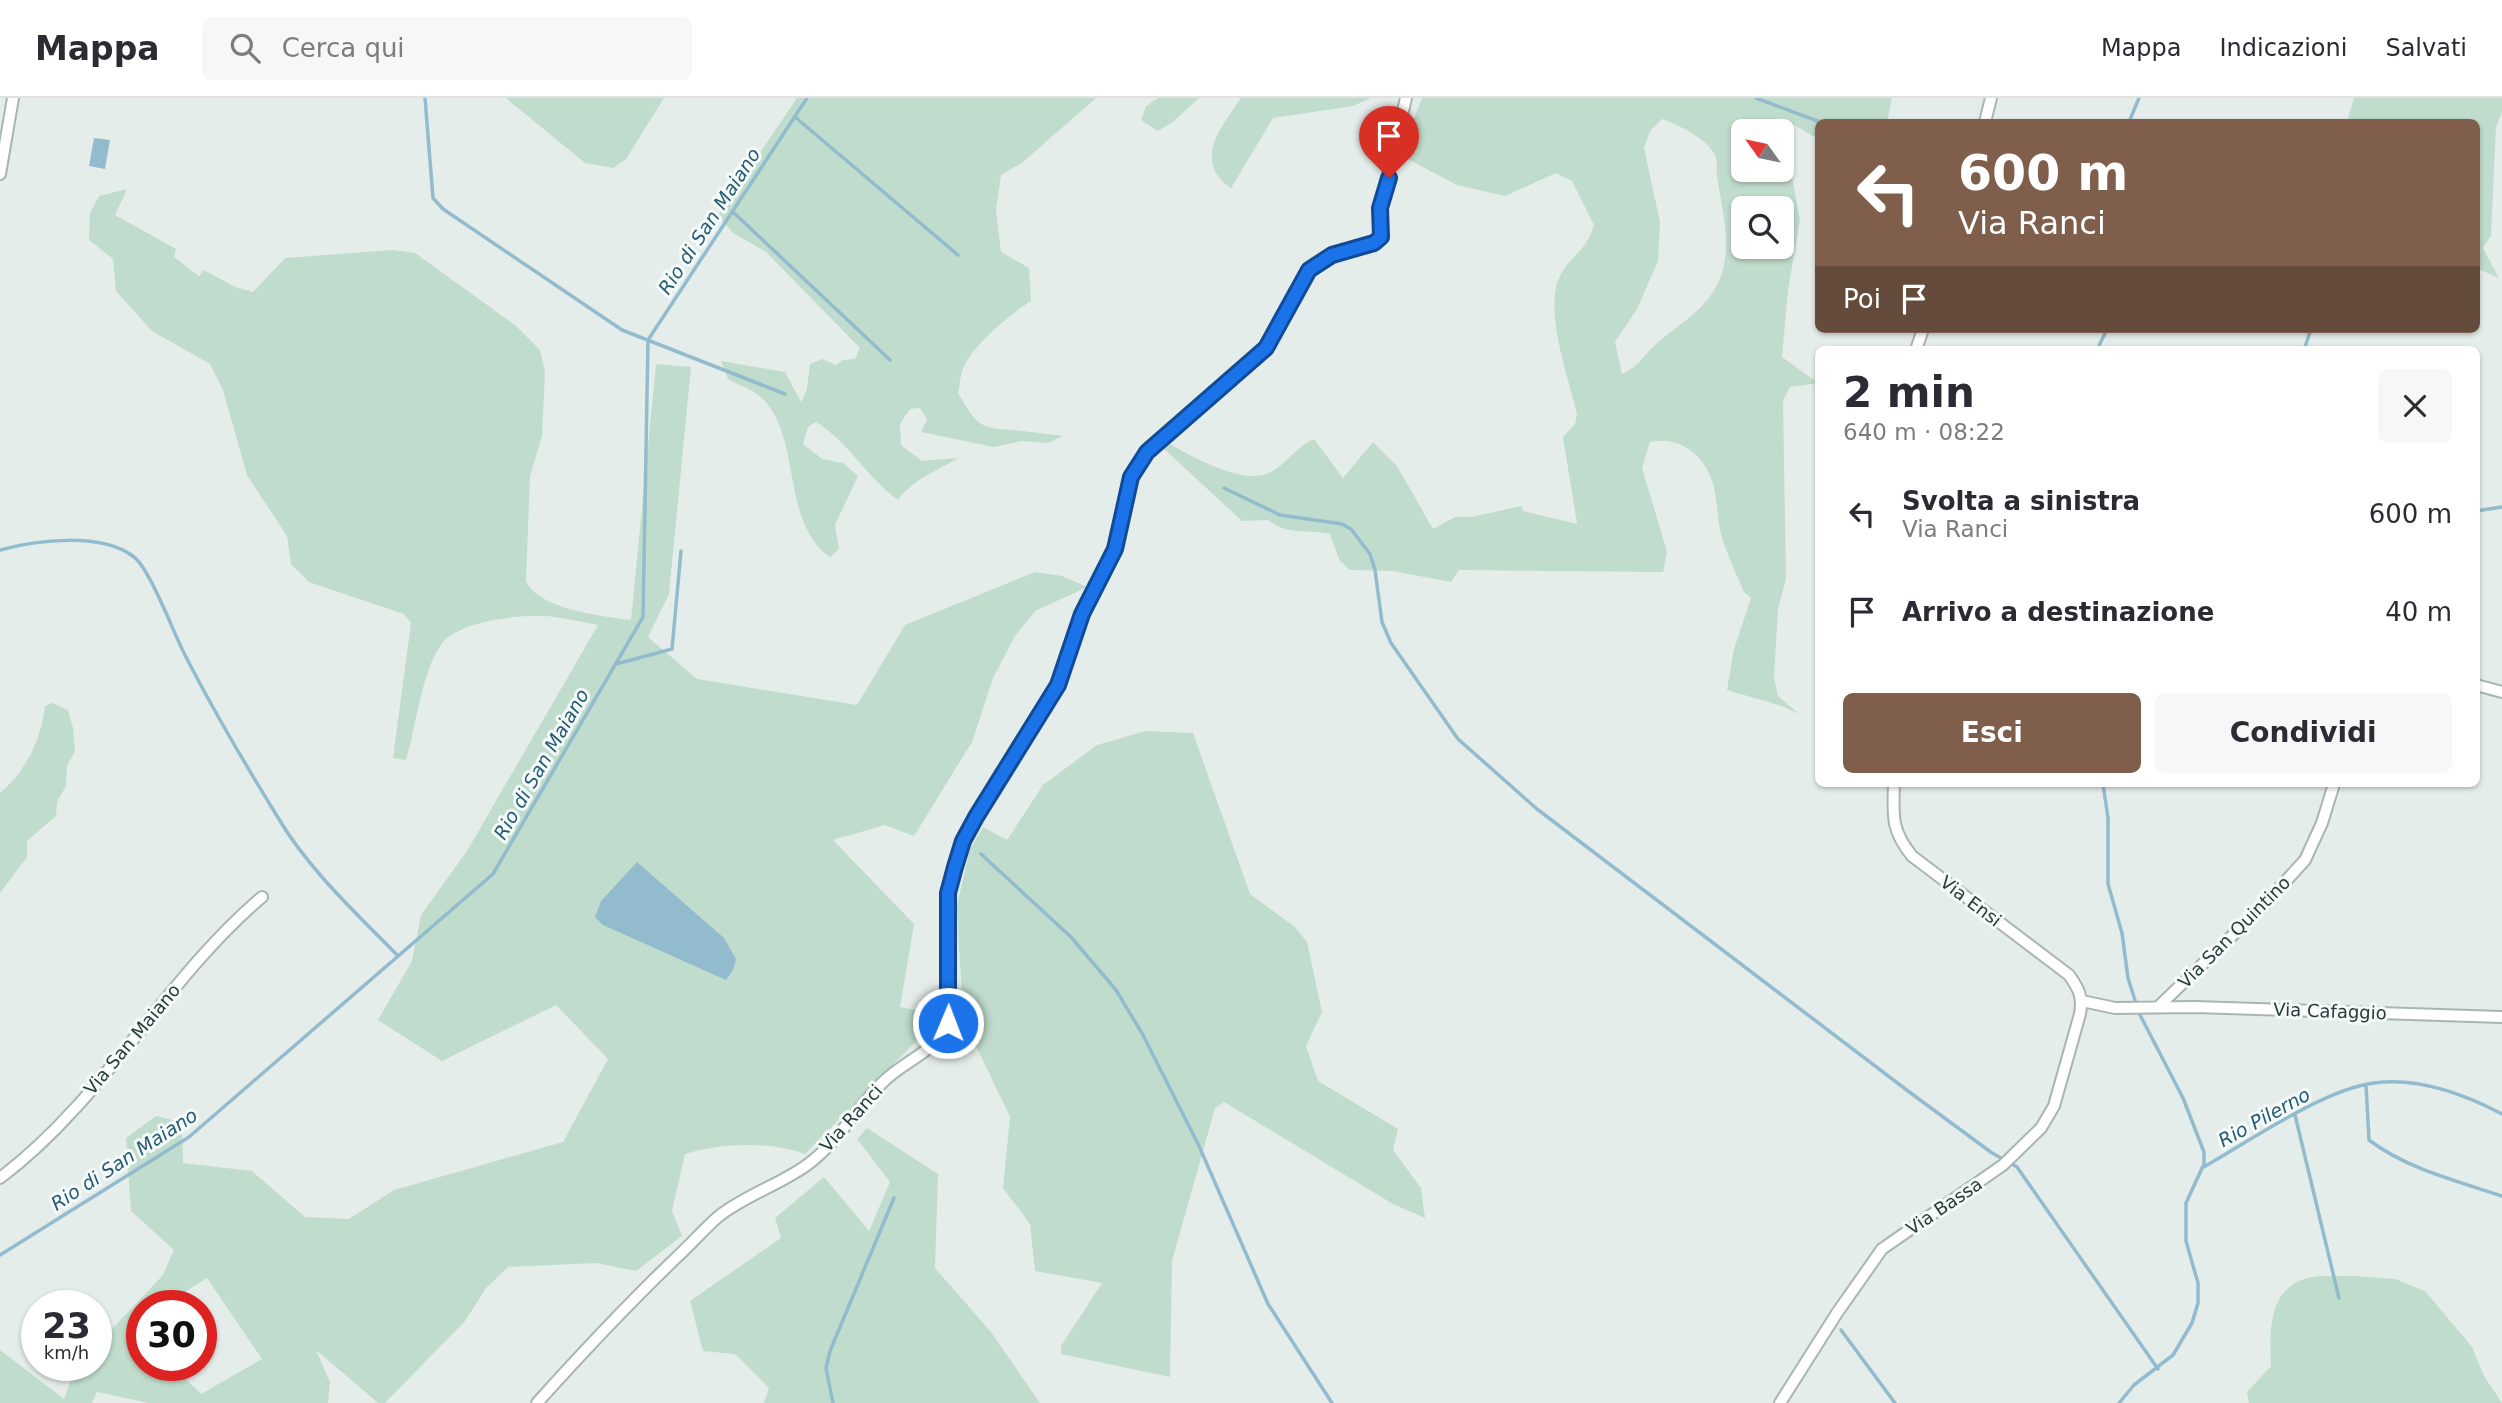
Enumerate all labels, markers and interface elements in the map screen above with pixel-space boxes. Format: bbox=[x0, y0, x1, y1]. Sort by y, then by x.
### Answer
search box bbox=[202, 17, 692, 80]
text: Mappa bbox=[35, 29, 160, 68]
icon: search bbox=[226, 29, 264, 67]
text: Cerca qui bbox=[282, 33, 405, 63]
text: Mappa bbox=[2101, 34, 2181, 62]
text: Indicazioni bbox=[2219, 34, 2347, 62]
text: Salvati bbox=[2385, 34, 2467, 62]
pin bbox=[1359, 106, 1419, 178]
icon: arrive bbox=[1370, 117, 1408, 155]
north arrow bbox=[1731, 119, 1794, 182]
map controls bbox=[1731, 119, 1794, 259]
water label: Rio di San Maiano bbox=[653, 144, 765, 298]
text: 600 m bbox=[1958, 145, 2128, 202]
icon: left bbox=[1843, 147, 1934, 238]
button: search bbox=[1731, 196, 1794, 259]
text: Via Ranci bbox=[1958, 204, 2106, 242]
icon: arrive bbox=[1895, 280, 1933, 318]
text: Poi bbox=[1843, 284, 1881, 314]
text: 2 min bbox=[1843, 368, 1975, 417]
button: close bbox=[2378, 369, 2452, 443]
text: 640 m · 08:22 bbox=[1843, 419, 2005, 445]
text: Svolta a sinistra bbox=[1902, 486, 2140, 516]
icon: left bbox=[1843, 495, 1881, 533]
text: 600 m bbox=[2369, 499, 2452, 529]
text: Via Ranci bbox=[1902, 516, 2008, 542]
icon: arrive bbox=[1843, 593, 1881, 631]
text: Arrivo a destinazione bbox=[1902, 597, 2214, 627]
text: 40 m bbox=[2385, 597, 2452, 627]
water label: Rio di San Maiano bbox=[489, 685, 593, 843]
button: Esci bbox=[1843, 693, 2141, 773]
button: Condividi bbox=[2155, 693, 2452, 773]
street label: Via Ensi bbox=[1936, 871, 2006, 931]
street label: Via San Quintino bbox=[2174, 872, 2294, 992]
street label: Via San Maiano bbox=[80, 979, 184, 1099]
position arrow bbox=[911, 986, 985, 1060]
street label: Via Cafaggio bbox=[2273, 999, 2387, 1023]
street label: Via Ranci bbox=[815, 1080, 887, 1156]
water label: Rio Pilerno bbox=[2214, 1083, 2314, 1151]
water label: Rio di San Maiano bbox=[47, 1103, 201, 1215]
street label: Via Bassa bbox=[1902, 1173, 1986, 1239]
speed limit sign: 30 bbox=[126, 1290, 217, 1381]
text: 23 bbox=[42, 1306, 91, 1346]
text: km/h bbox=[44, 1342, 89, 1363]

